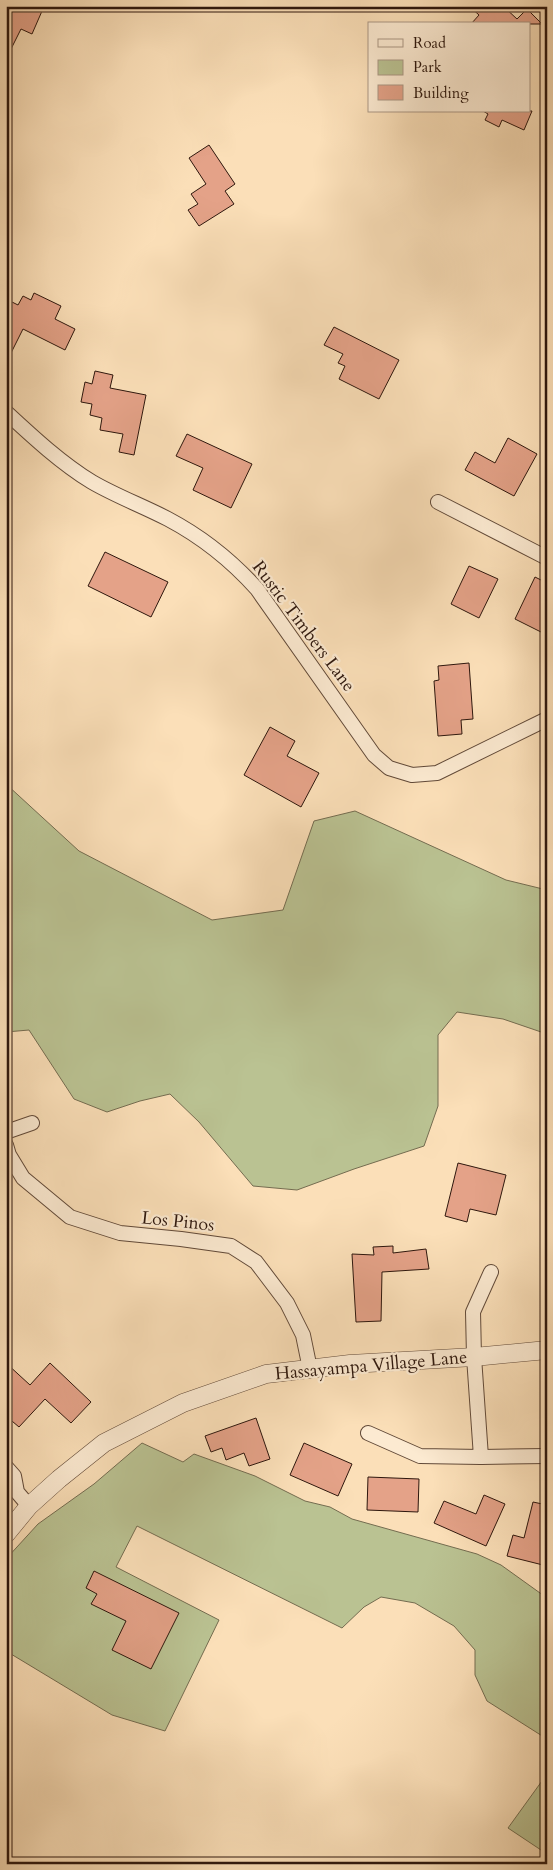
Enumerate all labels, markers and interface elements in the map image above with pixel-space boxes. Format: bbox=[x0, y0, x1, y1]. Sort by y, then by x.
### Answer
legend bbox=[368, 22, 530, 112]
text: Road bbox=[413, 33, 446, 53]
text: Park bbox=[413, 57, 442, 77]
text: Building bbox=[413, 83, 469, 103]
street label: Rustic Timbers Lane bbox=[246, 556, 361, 697]
street label: Los Pinos bbox=[140, 1205, 216, 1238]
street label: Hassayampa Village Lane bbox=[274, 1345, 468, 1386]

